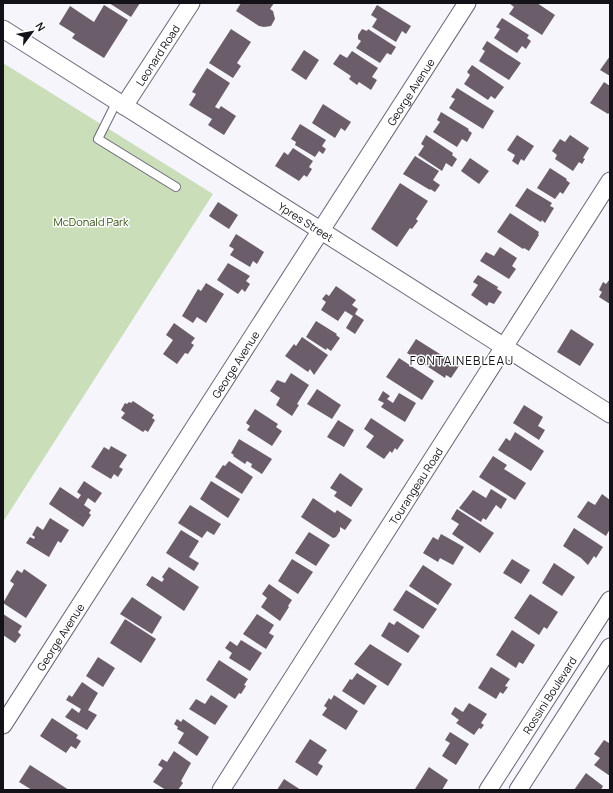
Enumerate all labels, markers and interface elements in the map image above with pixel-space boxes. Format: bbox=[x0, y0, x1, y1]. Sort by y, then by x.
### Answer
north arrow bbox=[12, 12, 52, 52]
text: N bbox=[32, 19, 49, 34]
street label: Leonard Road bbox=[132, 21, 183, 88]
street label: George Avenue bbox=[383, 54, 438, 128]
street label: Ypres Street bbox=[276, 198, 337, 244]
park label: McDonald Park bbox=[53, 214, 129, 229]
street label: George Avenue bbox=[208, 327, 262, 401]
district label: FONTAINEBLEAU bbox=[410, 352, 514, 369]
street label: Tourangeau Road bbox=[385, 444, 446, 527]
street label: George Avenue bbox=[33, 600, 87, 673]
street label: Rossini Boulevard bbox=[519, 653, 579, 737]

